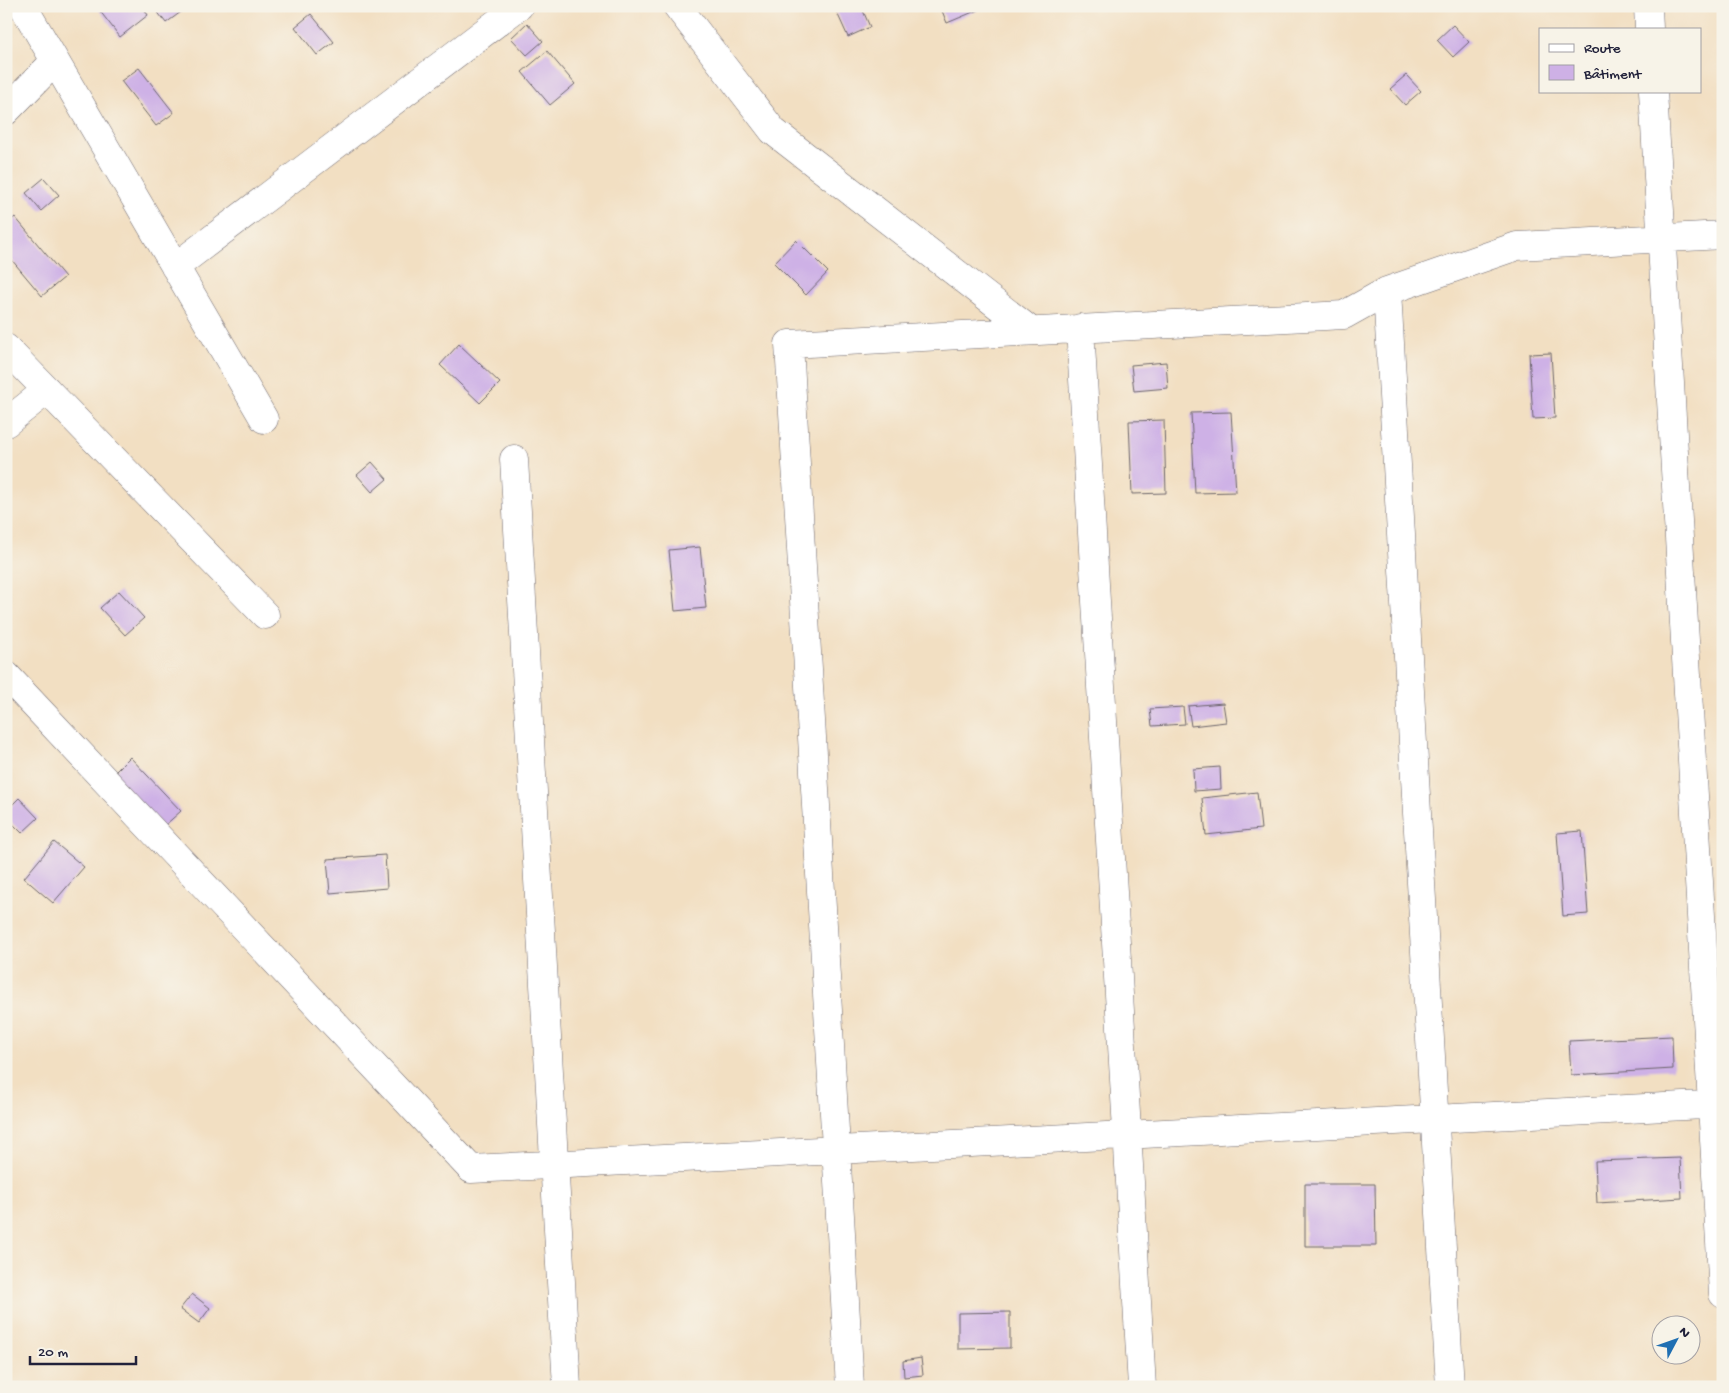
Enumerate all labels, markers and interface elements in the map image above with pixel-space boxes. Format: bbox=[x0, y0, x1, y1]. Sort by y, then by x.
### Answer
legend bbox=[1539, 28, 1702, 92]
text: Route bbox=[1584, 40, 1621, 58]
text: Bâtiment bbox=[1583, 66, 1643, 84]
north arrow bbox=[1652, 1316, 1702, 1366]
text: N bbox=[1675, 1324, 1693, 1342]
scale bar bbox=[30, 1333, 136, 1365]
text: 20 m bbox=[38, 1344, 68, 1362]

